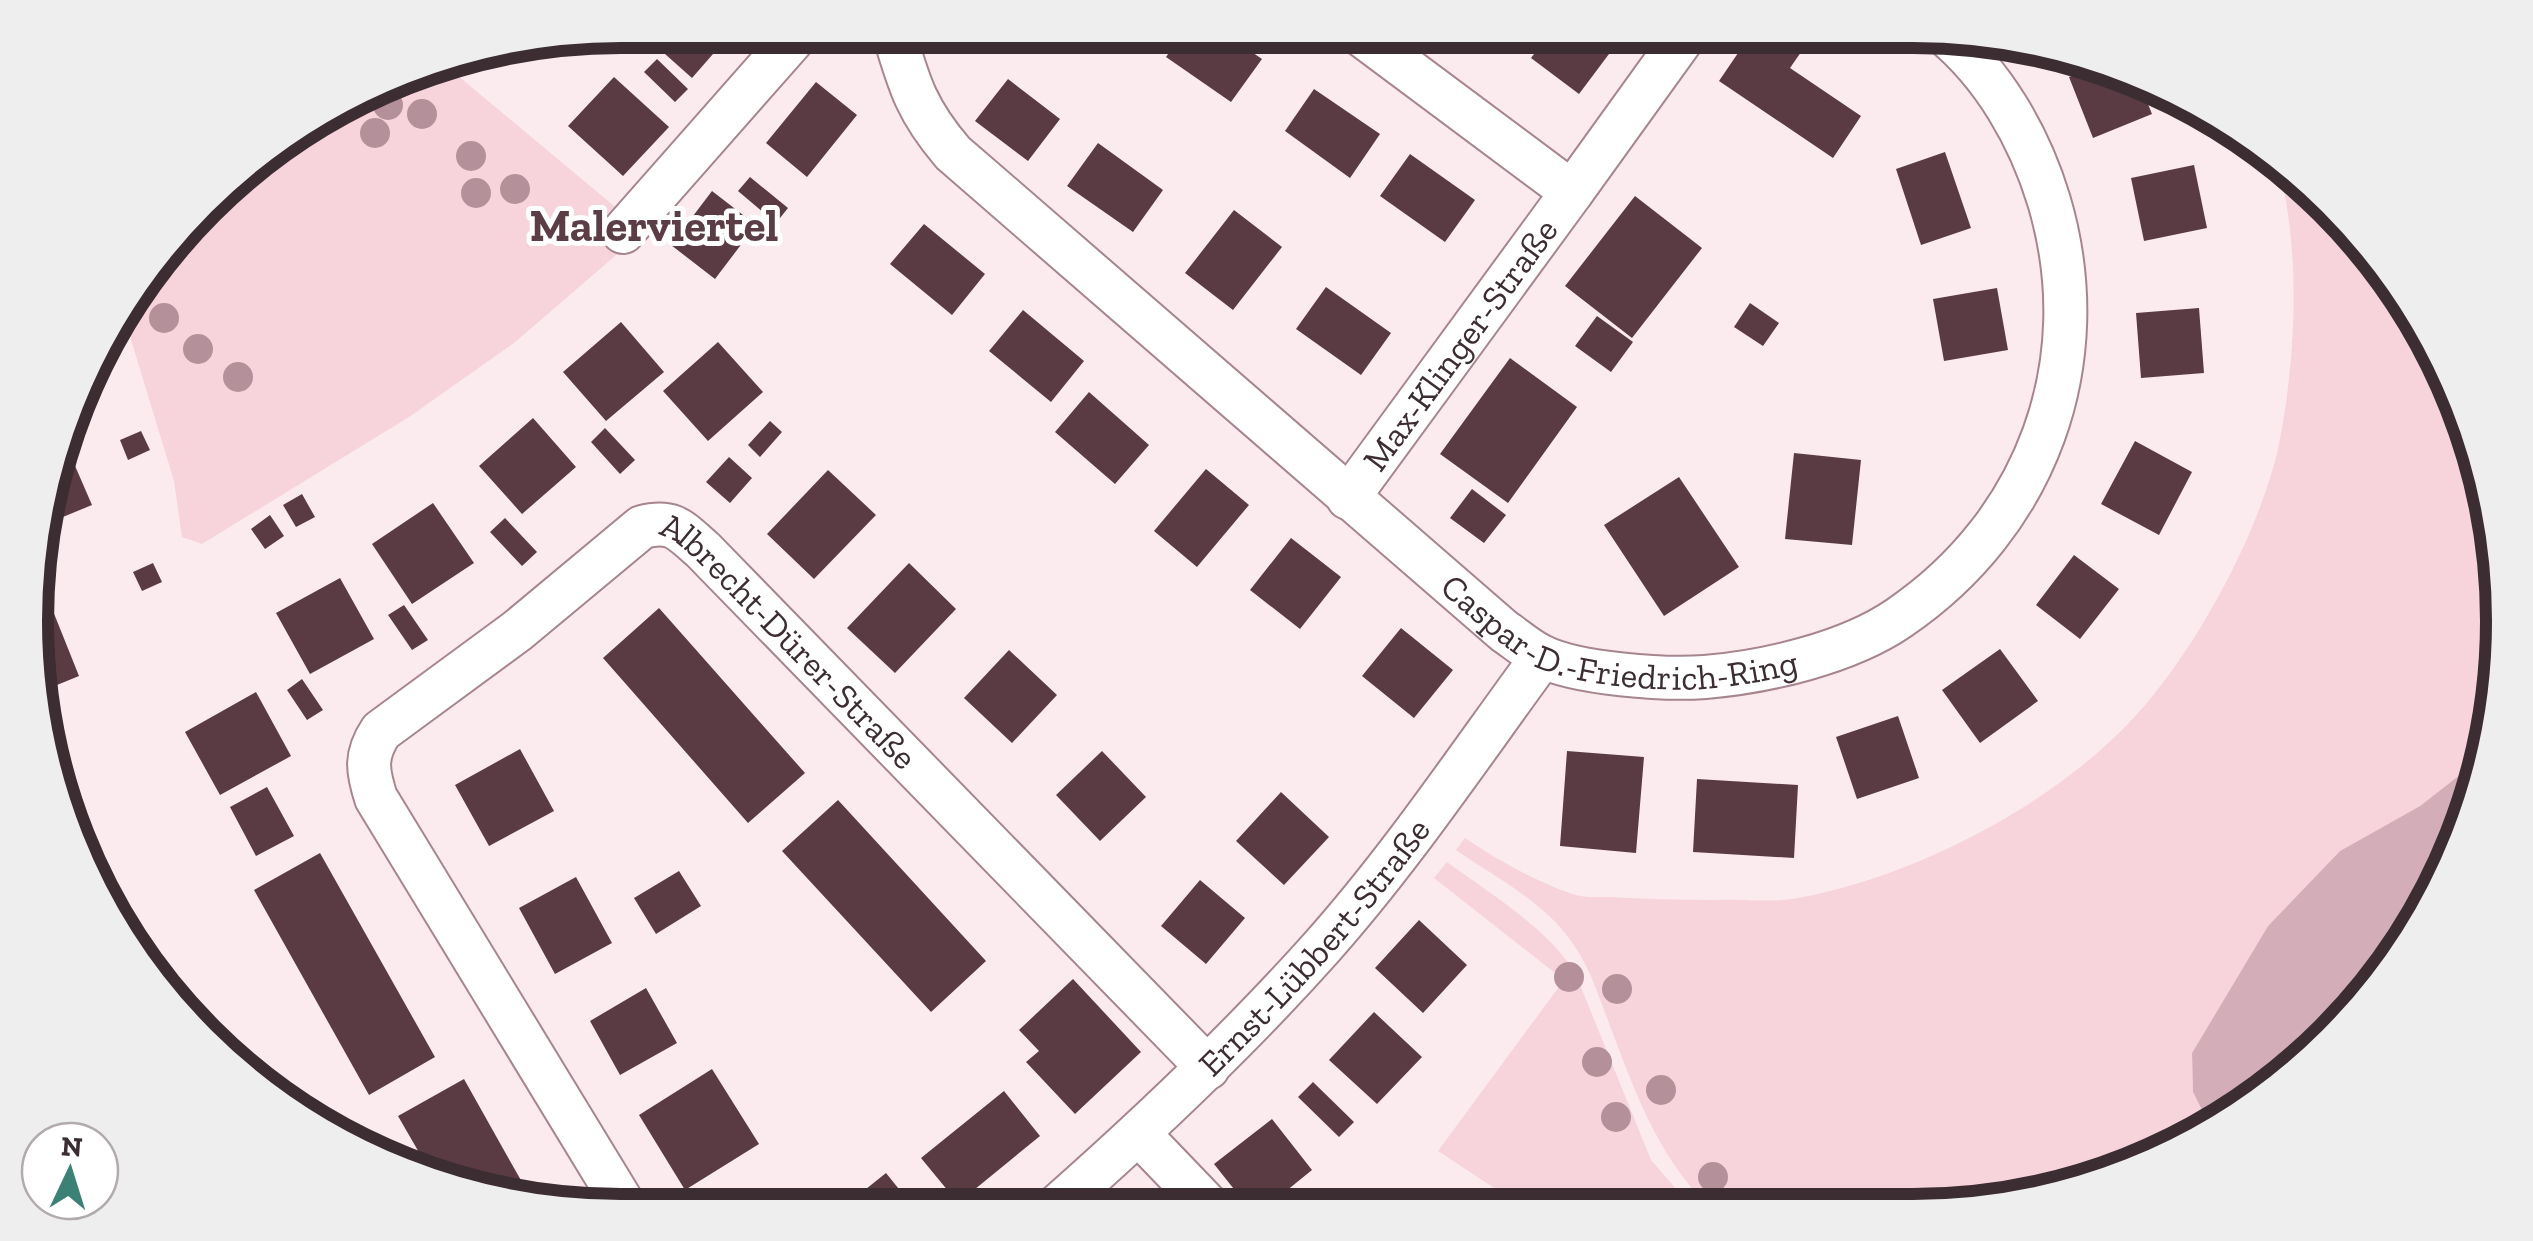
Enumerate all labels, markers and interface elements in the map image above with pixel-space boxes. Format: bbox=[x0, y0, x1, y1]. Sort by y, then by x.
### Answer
district label: Malerviertel bbox=[530, 199, 778, 253]
street label: Max-Klinger-Straße bbox=[1354, 210, 1566, 479]
street label: Albrecht-Dürer-Straße bbox=[655, 503, 926, 778]
street label: Caspar-D.-Friedrich-Ring bbox=[1433, 565, 1802, 699]
street label: Ernst-Lübbert-Straße bbox=[1190, 810, 1439, 1085]
north arrow bbox=[20, 1121, 120, 1221]
text: N bbox=[60, 1129, 83, 1164]

